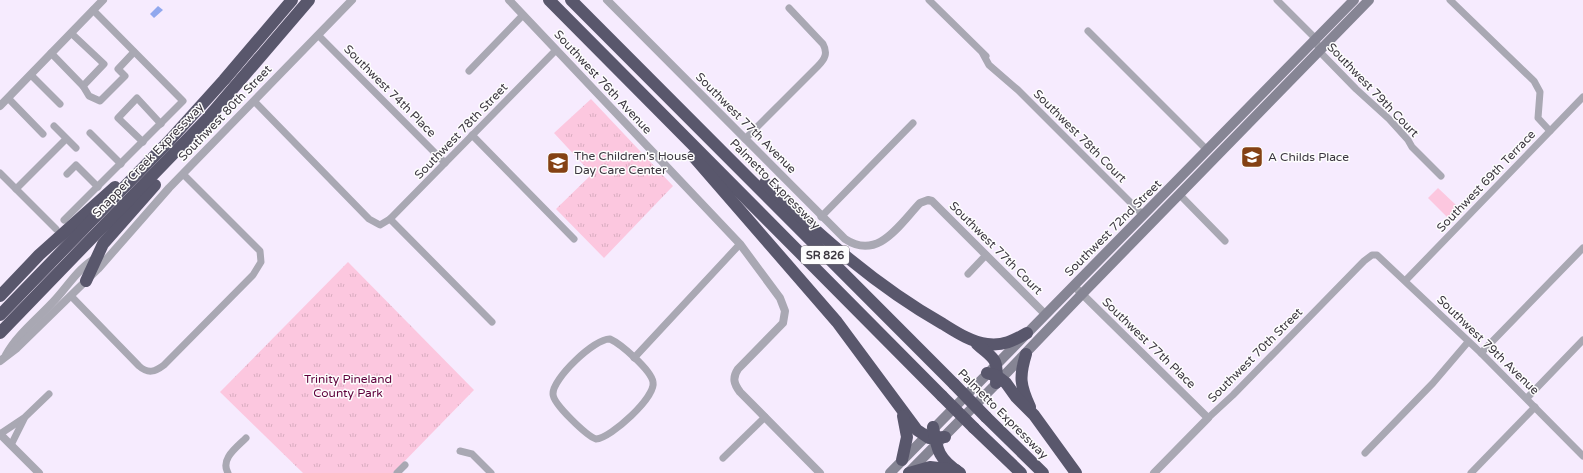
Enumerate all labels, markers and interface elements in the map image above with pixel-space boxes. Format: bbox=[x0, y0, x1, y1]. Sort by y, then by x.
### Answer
street label: Southwest 76th Avenue bbox=[551, 27, 655, 137]
street label: Southwest 79th Court bbox=[1324, 40, 1422, 140]
street label: Southwest 74th Place bbox=[341, 42, 439, 140]
street label: Southwest 80th Street bbox=[176, 62, 275, 164]
street label: Southwest 77th Avenue bbox=[693, 70, 799, 176]
street label: Southwest 78th Street bbox=[412, 80, 511, 182]
street label: Southwest 78th Court bbox=[1031, 87, 1130, 186]
street label: Snapper Creek Expressway bbox=[90, 99, 207, 220]
street label: Southwest 69th Terrace bbox=[1434, 127, 1538, 235]
street label: Palmetto Expressway bbox=[727, 136, 823, 232]
school or university icon: A Childs Place bbox=[1239, 144, 1265, 170]
place label: The Children's House Day Care Center bbox=[574, 149, 694, 177]
school or university icon: The Children's House Day Care Center bbox=[545, 150, 571, 176]
place label: A Childs Place bbox=[1268, 150, 1349, 164]
street label: Southwest 72nd Street bbox=[1062, 177, 1164, 279]
street label: Southwest 77th Court bbox=[947, 199, 1046, 298]
road number: SR 826 bbox=[801, 246, 849, 264]
street label: Southwest 79th Avenue bbox=[1434, 293, 1542, 398]
street label: Southwest 77th Place bbox=[1099, 295, 1199, 391]
street label: Southwest 70th Street bbox=[1205, 305, 1305, 405]
street label: Palmetto Expressway bbox=[955, 366, 1051, 462]
park label: Trinity Pineland County Park bbox=[304, 372, 392, 400]

